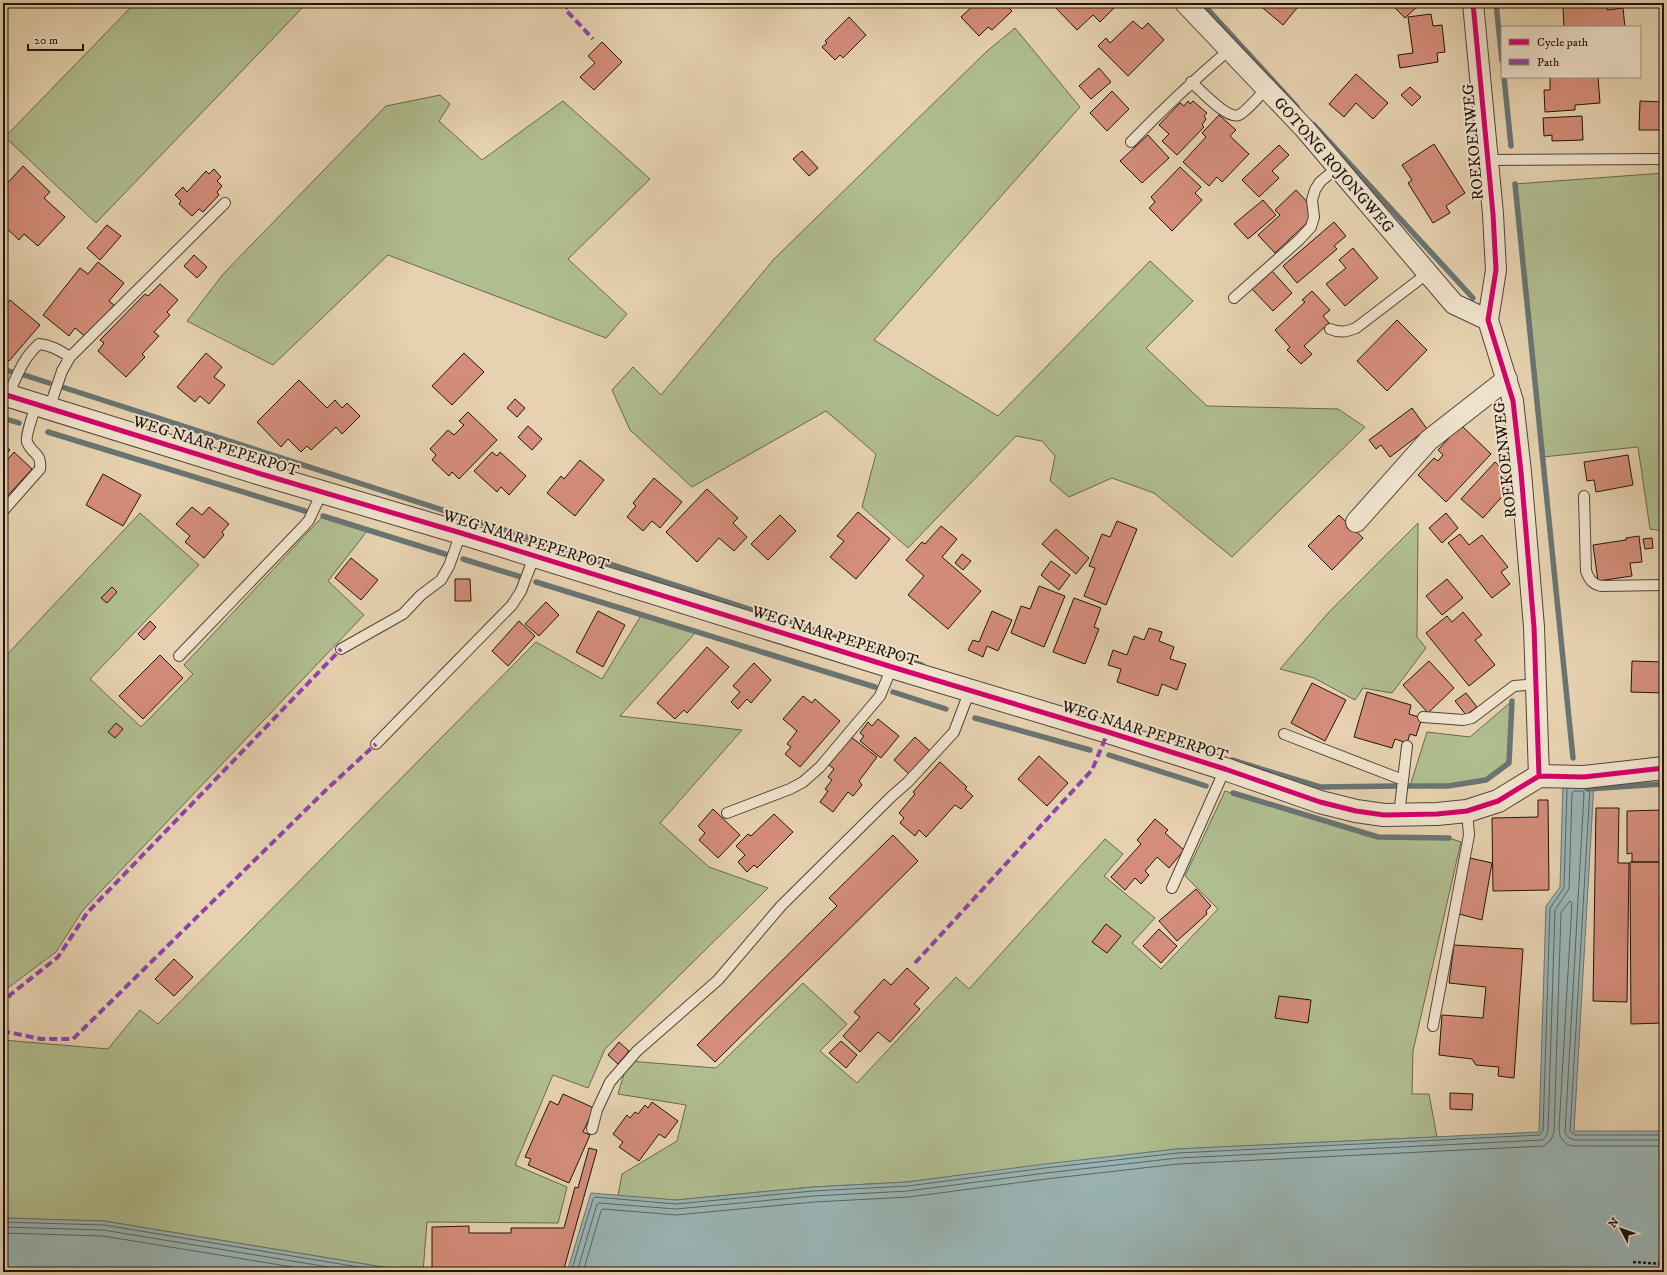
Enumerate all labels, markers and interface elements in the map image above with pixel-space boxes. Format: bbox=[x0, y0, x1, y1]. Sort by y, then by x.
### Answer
scale bar bbox=[28, 26, 83, 52]
legend bbox=[1501, 26, 1641, 78]
text: 20 m bbox=[34, 33, 58, 48]
text: Cycle path bbox=[1537, 35, 1589, 50]
text: Path bbox=[1537, 55, 1560, 70]
street label: ROEKOENWEG bbox=[1458, 83, 1488, 201]
street label: GOTONG ROJONGWEG bbox=[1269, 93, 1399, 237]
street label: ROEKOENWEG bbox=[1489, 401, 1521, 519]
street label: WEG NAAR PEPERPOT bbox=[130, 411, 301, 481]
street label: WEG NAAR PEPERPOT bbox=[440, 505, 611, 575]
street label: WEG NAAR PEPERPOT bbox=[749, 601, 920, 671]
street label: WEG NAAR PEPERPOT bbox=[1059, 696, 1230, 766]
north arrow bbox=[1601, 1209, 1641, 1249]
text: N bbox=[1606, 1215, 1622, 1231]

